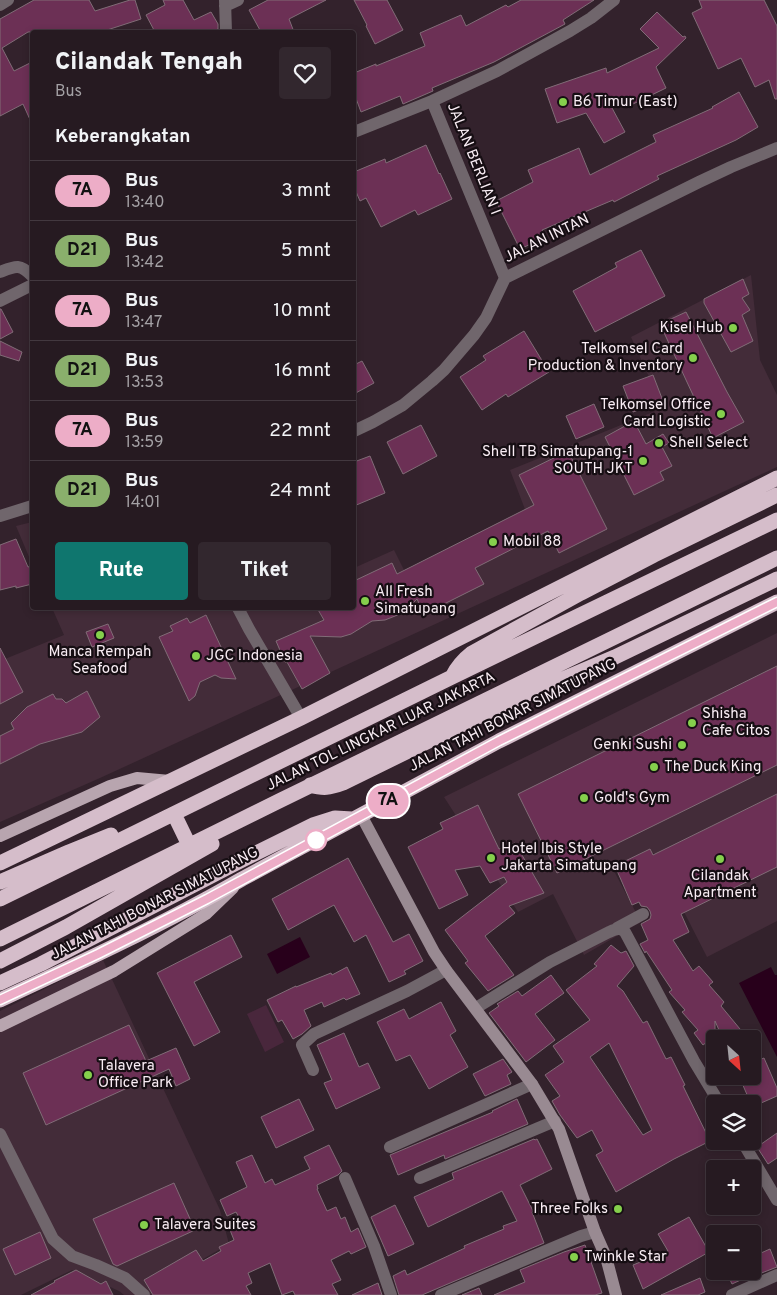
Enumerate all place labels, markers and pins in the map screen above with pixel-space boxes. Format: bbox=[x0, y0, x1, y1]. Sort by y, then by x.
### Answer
place label: B6 Timur (East) bbox=[573, 93, 678, 112]
marker: B6 Timur (East) bbox=[557, 96, 569, 108]
place label: Kisel Hub bbox=[660, 319, 723, 338]
marker: Kisel Hub bbox=[727, 322, 739, 334]
place label: Telkomsel Card Production & Inventory bbox=[528, 340, 683, 376]
marker: Telkomsel Card Production & Inventory bbox=[687, 352, 699, 364]
place label: Telkomsel Office Card Logistic bbox=[600, 396, 711, 432]
marker: Telkomsel Office Card Logistic bbox=[715, 408, 727, 420]
place label: Shell Select bbox=[669, 434, 748, 453]
marker: Shell Select bbox=[653, 437, 665, 449]
place label: Shell TB Simatupang-1 SOUTH JKT bbox=[482, 443, 633, 479]
marker: Shell TB Simatupang-1 SOUTH JKT bbox=[637, 455, 649, 467]
place label: Mobil 88 bbox=[503, 533, 562, 552]
marker: Mobil 88 bbox=[487, 536, 499, 548]
place label: All Fresh Simatupang bbox=[375, 583, 456, 619]
marker: All Fresh Simatupang bbox=[359, 595, 371, 607]
marker: Manca Rempah Seafood bbox=[94, 629, 106, 641]
place label: Manca Rempah Seafood bbox=[49, 643, 151, 679]
place label: JGC Indonesia bbox=[206, 647, 303, 666]
marker: JGC Indonesia bbox=[190, 650, 202, 662]
place label: Shisha Cafe Citos bbox=[702, 705, 770, 741]
marker: Shisha Cafe Citos bbox=[686, 717, 698, 729]
place label: Genki Sushi bbox=[593, 736, 672, 755]
marker: Genki Sushi bbox=[676, 739, 688, 751]
place label: The Duck King bbox=[664, 758, 761, 777]
marker: The Duck King bbox=[648, 761, 660, 773]
place label: Gold's Gym bbox=[594, 789, 670, 808]
marker: Gold's Gym bbox=[578, 792, 590, 804]
unlabelled marker bbox=[305, 829, 327, 851]
place label: Hotel Ibis Style Jakarta Simatupang bbox=[501, 840, 637, 876]
marker: Hotel Ibis Style Jakarta Simatupang bbox=[485, 852, 497, 864]
marker: Cilandak Apartment bbox=[714, 853, 726, 865]
place label: Cilandak Apartment bbox=[683, 867, 757, 903]
place label: Talavera Office Park bbox=[98, 1057, 173, 1093]
marker: Talavera Office Park bbox=[82, 1069, 94, 1081]
place label: Three Folks bbox=[531, 1200, 608, 1219]
marker: Three Folks bbox=[612, 1203, 624, 1215]
place label: Talavera Suites bbox=[154, 1216, 256, 1235]
marker: Talavera Suites bbox=[138, 1219, 150, 1231]
place label: Twinkle Star bbox=[584, 1248, 667, 1267]
marker: Twinkle Star bbox=[568, 1251, 580, 1263]

